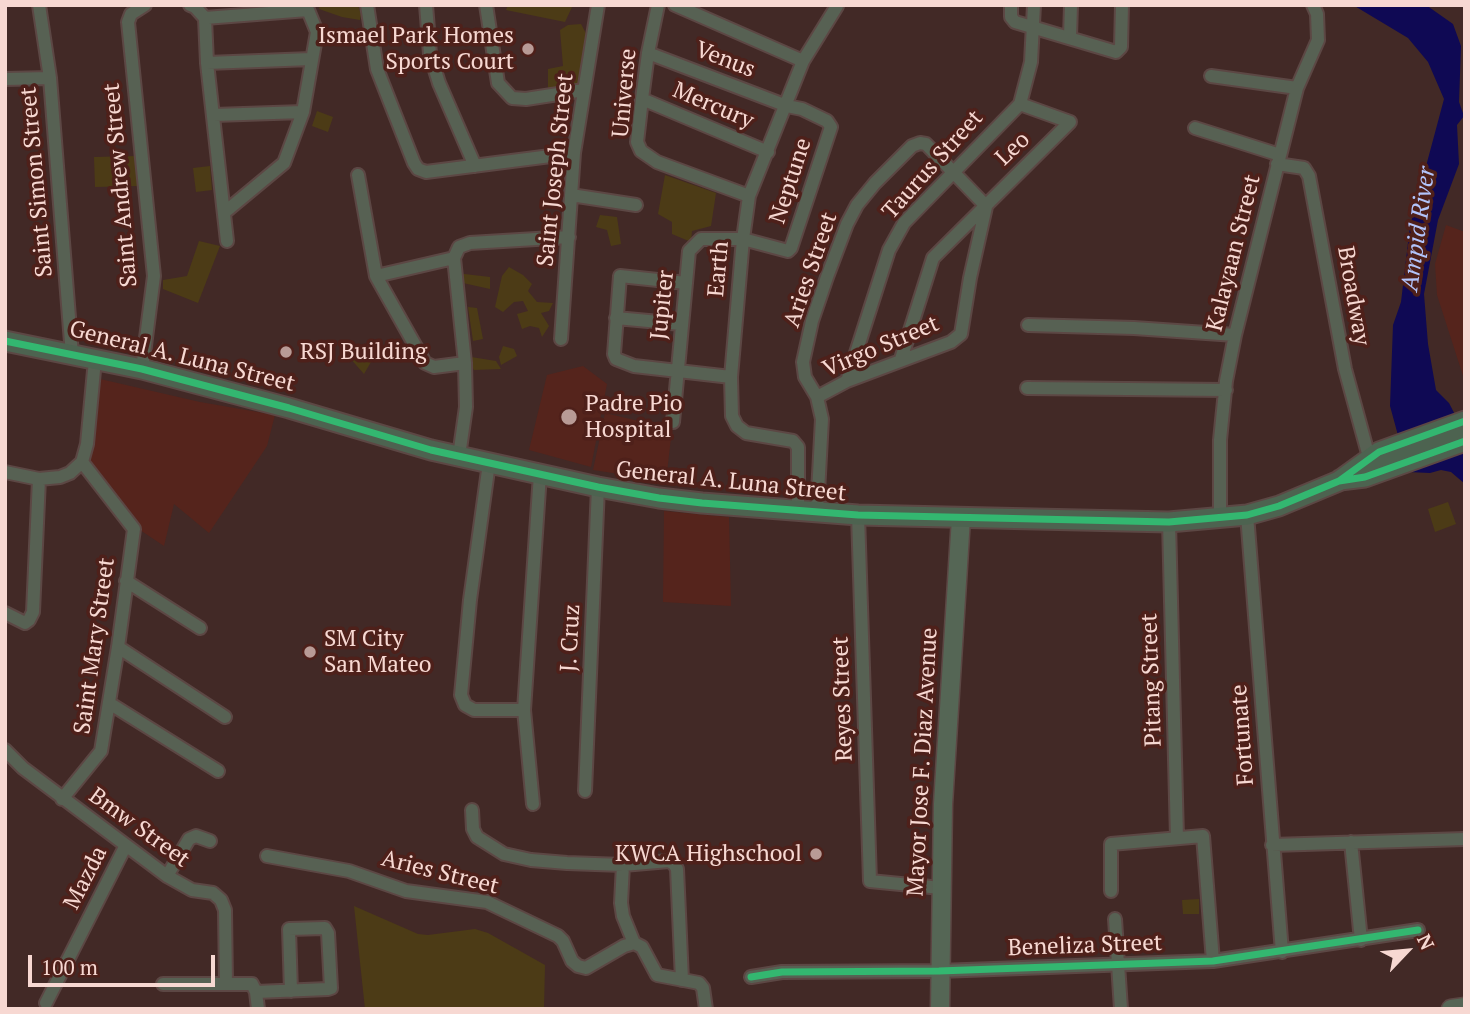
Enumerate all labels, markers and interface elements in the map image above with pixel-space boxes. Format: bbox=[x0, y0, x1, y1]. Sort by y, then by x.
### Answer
place label: Ismael Park Homes Sports Court bbox=[318, 22, 514, 76]
street label: Venus bbox=[691, 36, 759, 84]
marker: Ismael Park Homes Sports Court bbox=[520, 41, 536, 57]
street label: Universe bbox=[607, 47, 643, 139]
street label: Saint Joseph Street bbox=[532, 72, 580, 268]
street label: Mercury bbox=[668, 77, 758, 135]
street label: Saint Andrew Street bbox=[98, 82, 144, 288]
street label: Saint Simon Street bbox=[15, 86, 59, 278]
street label: Taurus Street bbox=[877, 105, 989, 225]
street label: Leo bbox=[990, 126, 1036, 172]
street label: Neptune bbox=[764, 135, 818, 227]
water label: Ampid River bbox=[1396, 165, 1442, 293]
street label: Kalayaan Street bbox=[1201, 172, 1267, 334]
street label: Aries Street bbox=[778, 209, 844, 331]
street label: Earth bbox=[703, 240, 735, 298]
street label: Broadway bbox=[1331, 244, 1375, 348]
street label: Jupiter bbox=[646, 269, 680, 341]
street label: Virgo Street bbox=[819, 310, 943, 384]
street label: General A. Luna Street bbox=[66, 316, 298, 398]
place label: RSJ Building bbox=[300, 338, 427, 366]
marker: RSJ Building bbox=[278, 344, 294, 360]
place label: Padre Pio Hospital bbox=[585, 390, 682, 444]
marker: Padre Pio Hospital bbox=[559, 407, 579, 427]
street label: General A. Luna Street bbox=[615, 456, 847, 508]
street label: Saint Mary Street bbox=[69, 556, 121, 736]
street label: J. Cruz bbox=[555, 603, 587, 673]
street label: Pitang Street bbox=[1136, 613, 1168, 747]
place label: SM City San Mateo bbox=[324, 625, 432, 679]
street label: Mayor Jose F. Diaz Avenue bbox=[902, 627, 944, 897]
street label: Reyes Street bbox=[827, 636, 859, 762]
marker: SM City San Mateo bbox=[302, 644, 318, 660]
street label: Fortunate bbox=[1226, 684, 1260, 786]
street label: Bmw Street bbox=[83, 782, 195, 874]
place label: KWCA Highschool bbox=[615, 840, 802, 868]
street label: Mazda bbox=[58, 842, 114, 914]
street label: Aries Street bbox=[378, 845, 502, 901]
marker: KWCA Highschool bbox=[808, 846, 824, 862]
north arrow bbox=[1372, 916, 1442, 986]
street label: Beneliza Street bbox=[1007, 930, 1163, 962]
text: N bbox=[1412, 930, 1441, 954]
scale bar bbox=[32, 940, 219, 984]
text: 100 m bbox=[41, 953, 98, 981]

